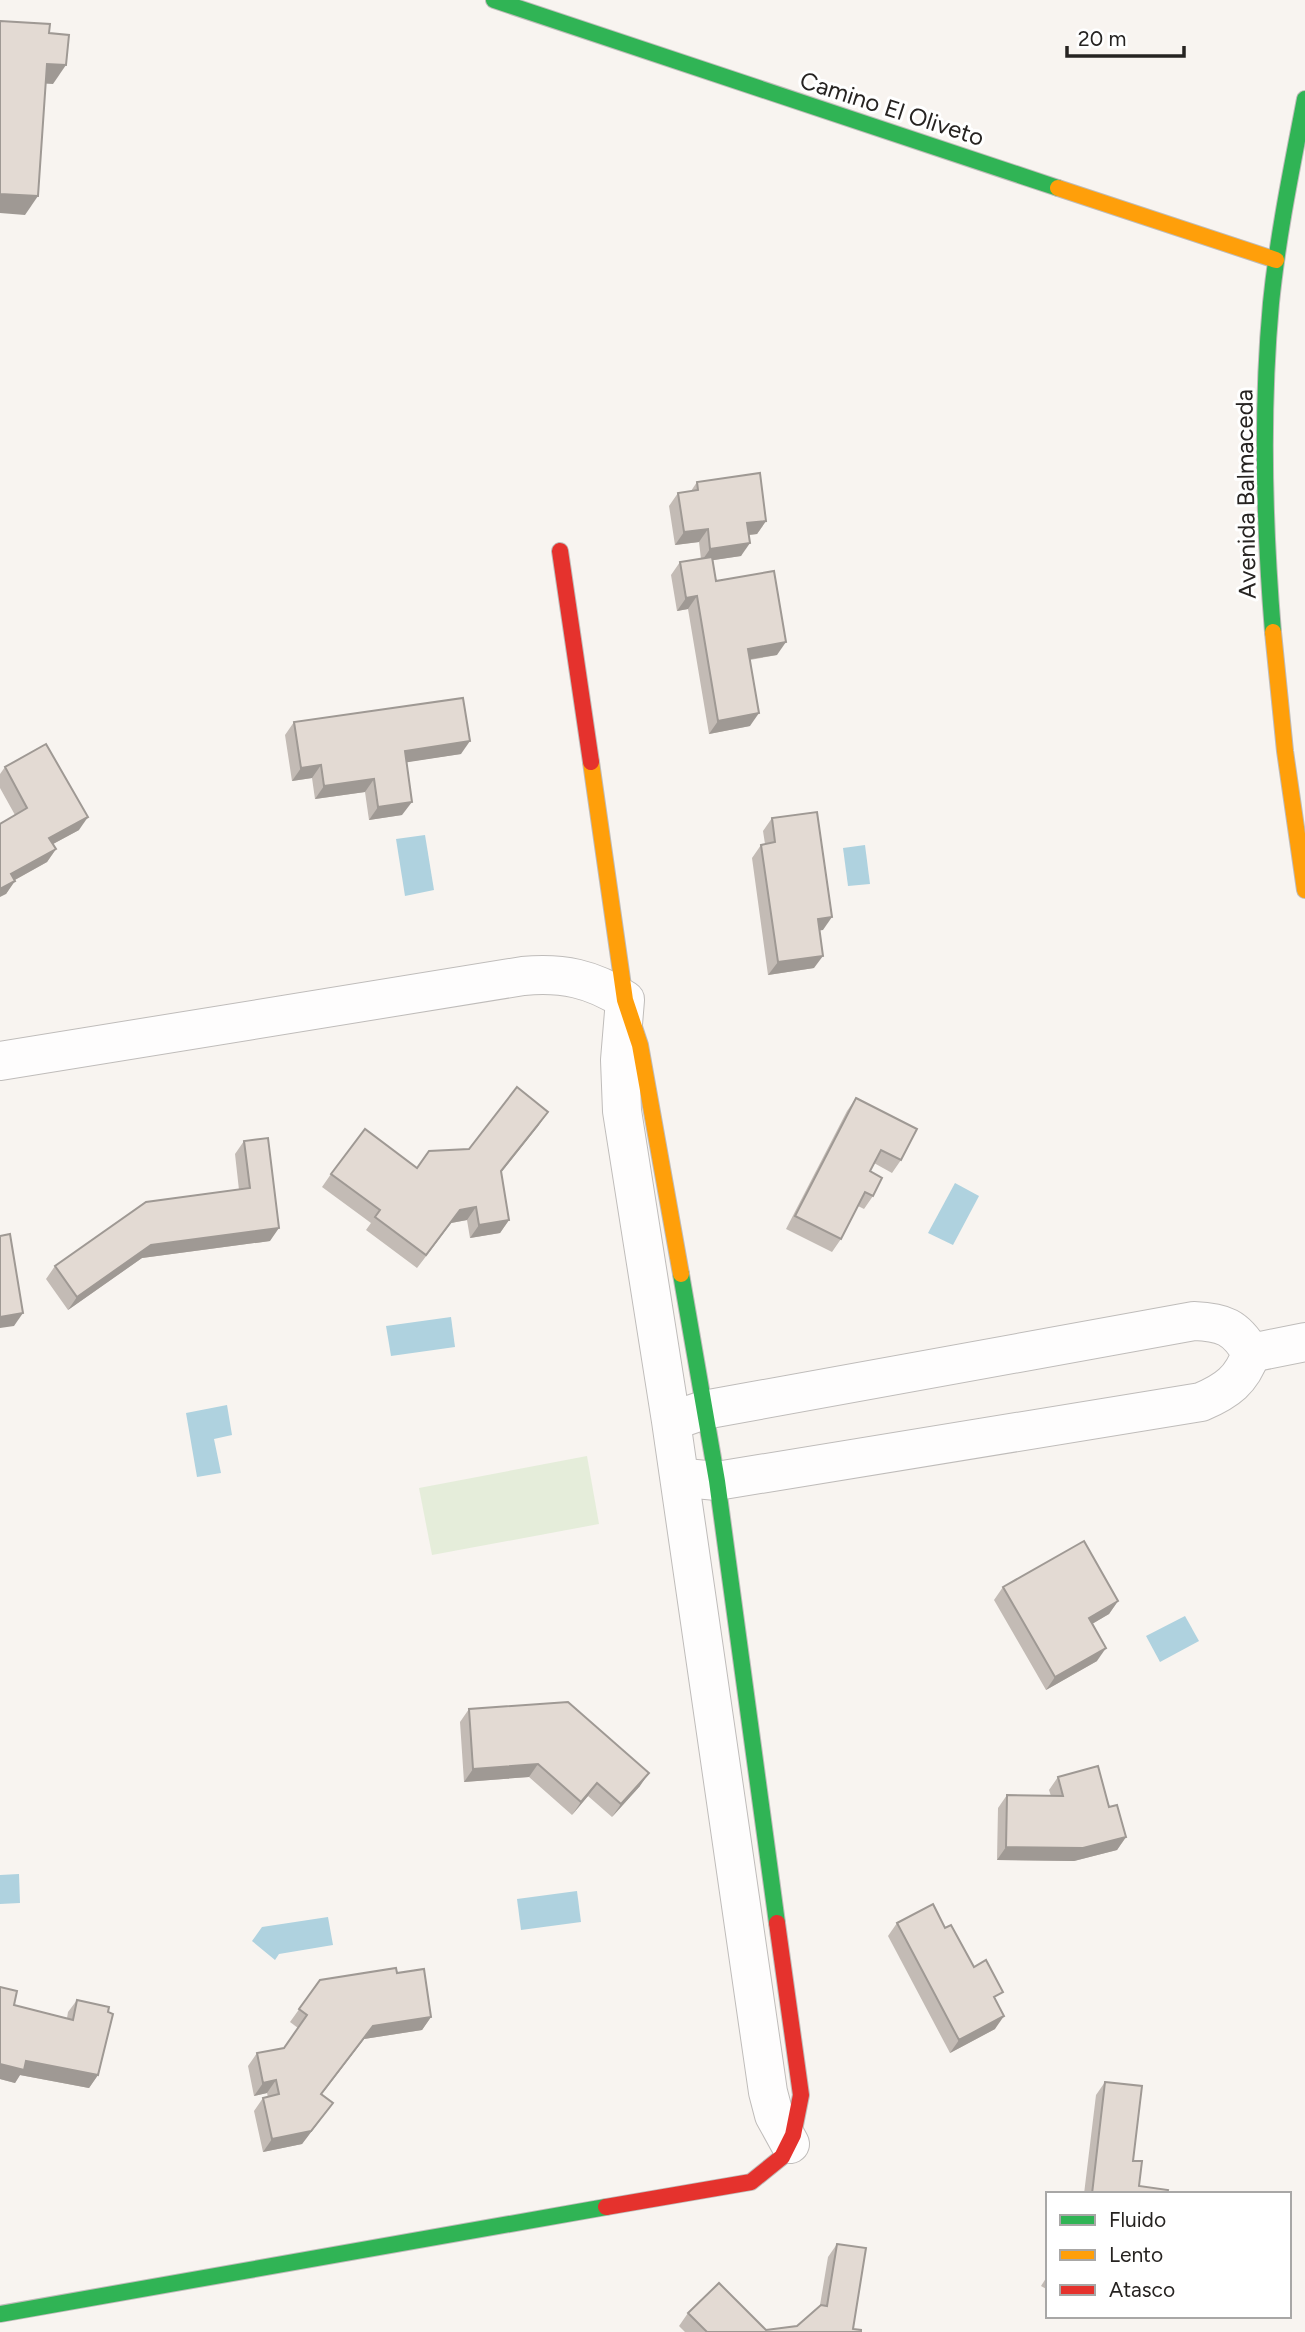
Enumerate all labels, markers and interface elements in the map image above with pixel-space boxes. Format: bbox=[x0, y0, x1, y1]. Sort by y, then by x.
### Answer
scale bar bbox=[1067, 14, 1184, 58]
text: 20 m bbox=[1078, 26, 1126, 51]
street label: Camino El Oliveto bbox=[796, 65, 988, 152]
street label: Avenida Balmaceda bbox=[1229, 389, 1262, 599]
legend bbox=[1046, 2192, 1291, 2318]
text: Fluido bbox=[1109, 2207, 1166, 2232]
text: Lento bbox=[1109, 2242, 1163, 2267]
text: Atasco bbox=[1109, 2277, 1175, 2302]

